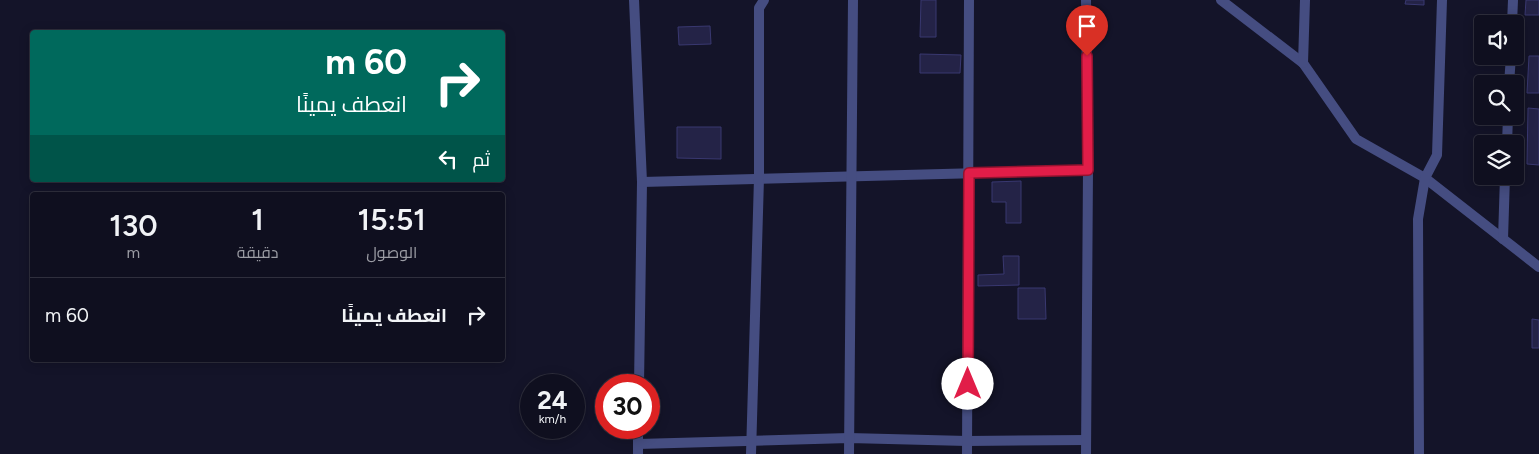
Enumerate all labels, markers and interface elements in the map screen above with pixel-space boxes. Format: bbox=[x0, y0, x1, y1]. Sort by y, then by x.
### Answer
pin bbox=[1066, 5, 1108, 56]
icon: arrive bbox=[1073, 12, 1101, 40]
map controls bbox=[1474, 15, 1524, 185]
button: sound bbox=[1474, 15, 1524, 65]
text: 60 m bbox=[325, 41, 407, 83]
icon: right bbox=[425, 50, 490, 115]
button: search bbox=[1474, 75, 1524, 125]
text: انعطف يمينًا bbox=[296, 91, 407, 118]
button: layers bbox=[1474, 135, 1524, 185]
icon: left bbox=[434, 145, 462, 173]
text: ثم bbox=[472, 148, 490, 171]
text: 1 bbox=[251, 201, 264, 238]
text: 15:51 bbox=[358, 201, 426, 238]
text: 130 bbox=[109, 207, 158, 244]
text: m bbox=[127, 243, 140, 262]
text: دقيقة bbox=[237, 243, 278, 262]
text: الوصول bbox=[366, 243, 417, 262]
icon: right bbox=[462, 301, 490, 329]
text: 60 m bbox=[45, 304, 89, 327]
text: انعطف يمينًا bbox=[341, 304, 447, 327]
position arrow bbox=[941, 357, 993, 409]
speed limit sign: 30 bbox=[595, 374, 660, 439]
text: 24 bbox=[537, 385, 568, 415]
text: km/h bbox=[539, 412, 566, 426]

